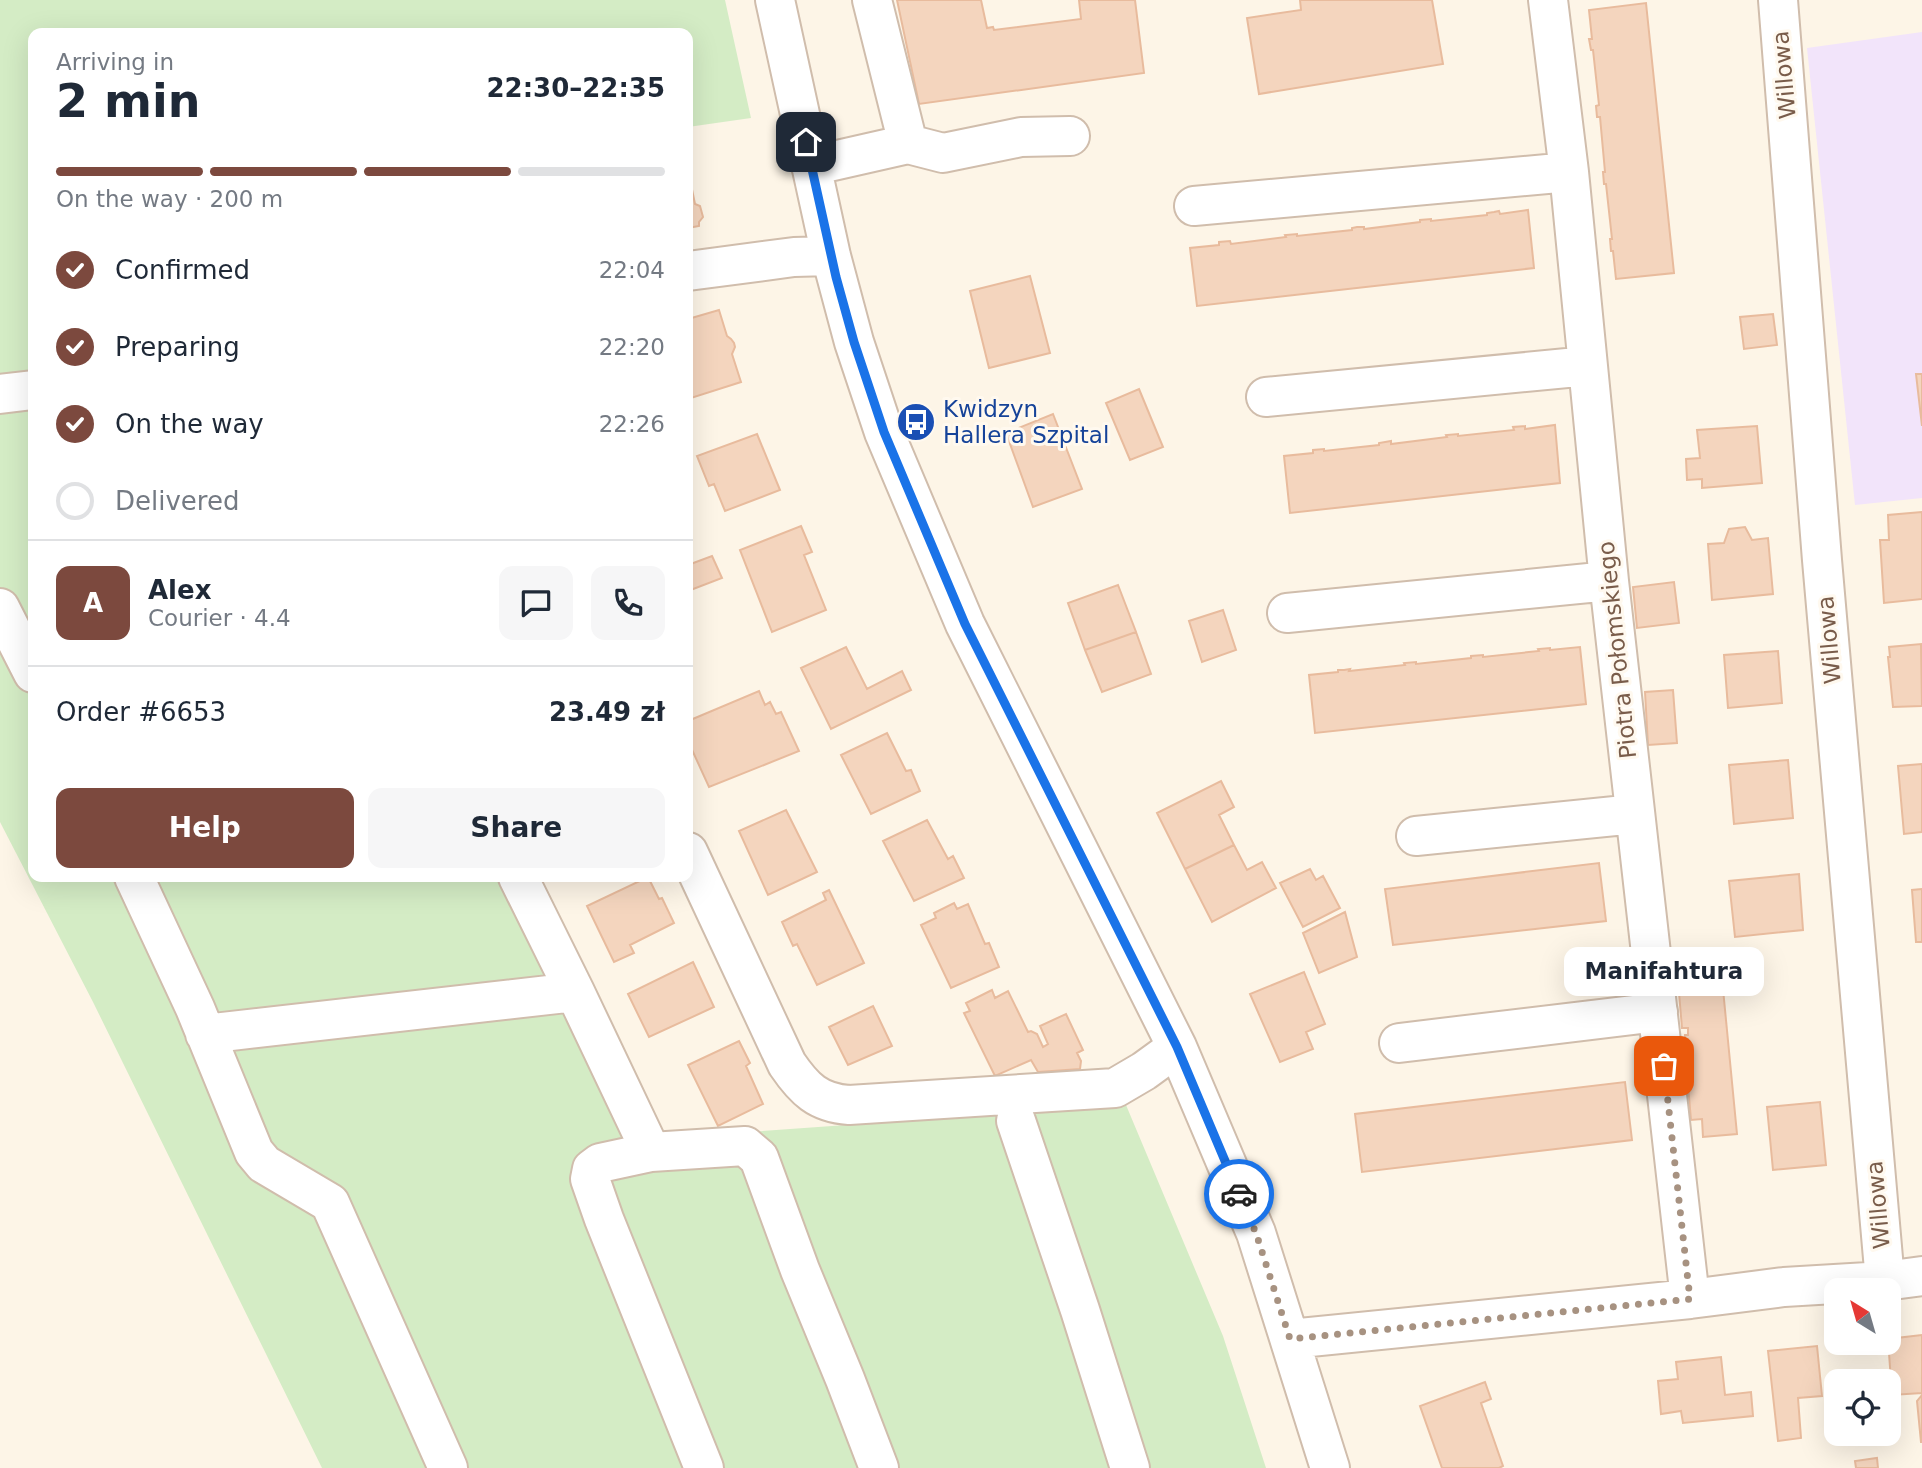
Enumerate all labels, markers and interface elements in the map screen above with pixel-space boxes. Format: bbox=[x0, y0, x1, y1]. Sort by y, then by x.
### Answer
street label: Willowa bbox=[1767, 30, 1801, 120]
text: Arriving in bbox=[56, 49, 174, 75]
text: 22:30–22:35 bbox=[486, 73, 665, 103]
text: 2 min bbox=[56, 74, 200, 128]
pin bbox=[776, 112, 836, 172]
icon: home bbox=[787, 123, 825, 161]
text: On the way · 200 m bbox=[56, 186, 283, 212]
icon: check bbox=[56, 251, 94, 289]
text: Confirmed bbox=[115, 255, 250, 285]
text: 22:04 bbox=[599, 257, 665, 283]
icon: check bbox=[56, 328, 94, 366]
text: Preparing bbox=[115, 332, 240, 362]
text: 22:20 bbox=[599, 334, 665, 360]
place label: Kwidzyn Hallera Szpital bbox=[943, 396, 1109, 448]
bus stop icon: Kwidzyn Hallera Szpital bbox=[895, 401, 937, 443]
icon: check bbox=[56, 405, 94, 443]
text: On the way bbox=[115, 409, 264, 439]
text: 22:26 bbox=[599, 411, 665, 437]
text: Delivered bbox=[115, 486, 239, 516]
street label: Piotra Połomskiego bbox=[1593, 540, 1641, 760]
button: chat bbox=[499, 566, 573, 640]
button: phone bbox=[591, 566, 665, 640]
text: Alex bbox=[148, 575, 211, 605]
text: A bbox=[83, 588, 103, 618]
street label: Willowa bbox=[1812, 595, 1846, 685]
text: Courier · 4.4 bbox=[148, 605, 291, 631]
text: Order #6653 bbox=[56, 697, 226, 727]
text: 23.49 zł bbox=[549, 697, 665, 727]
button: Help bbox=[56, 788, 354, 868]
button: Share bbox=[368, 788, 665, 868]
callout: Manifahtura bbox=[1564, 947, 1764, 996]
text: Manifahtura bbox=[1585, 958, 1743, 984]
pin bbox=[1634, 1036, 1694, 1096]
icon: bag bbox=[1645, 1047, 1683, 1085]
courier bbox=[1204, 1159, 1274, 1229]
street label: Willowa bbox=[1861, 1160, 1895, 1250]
icon: car bbox=[1220, 1175, 1258, 1213]
north arrow bbox=[1824, 1278, 1900, 1354]
map controls bbox=[1824, 1278, 1901, 1446]
button: locate bbox=[1824, 1369, 1901, 1446]

